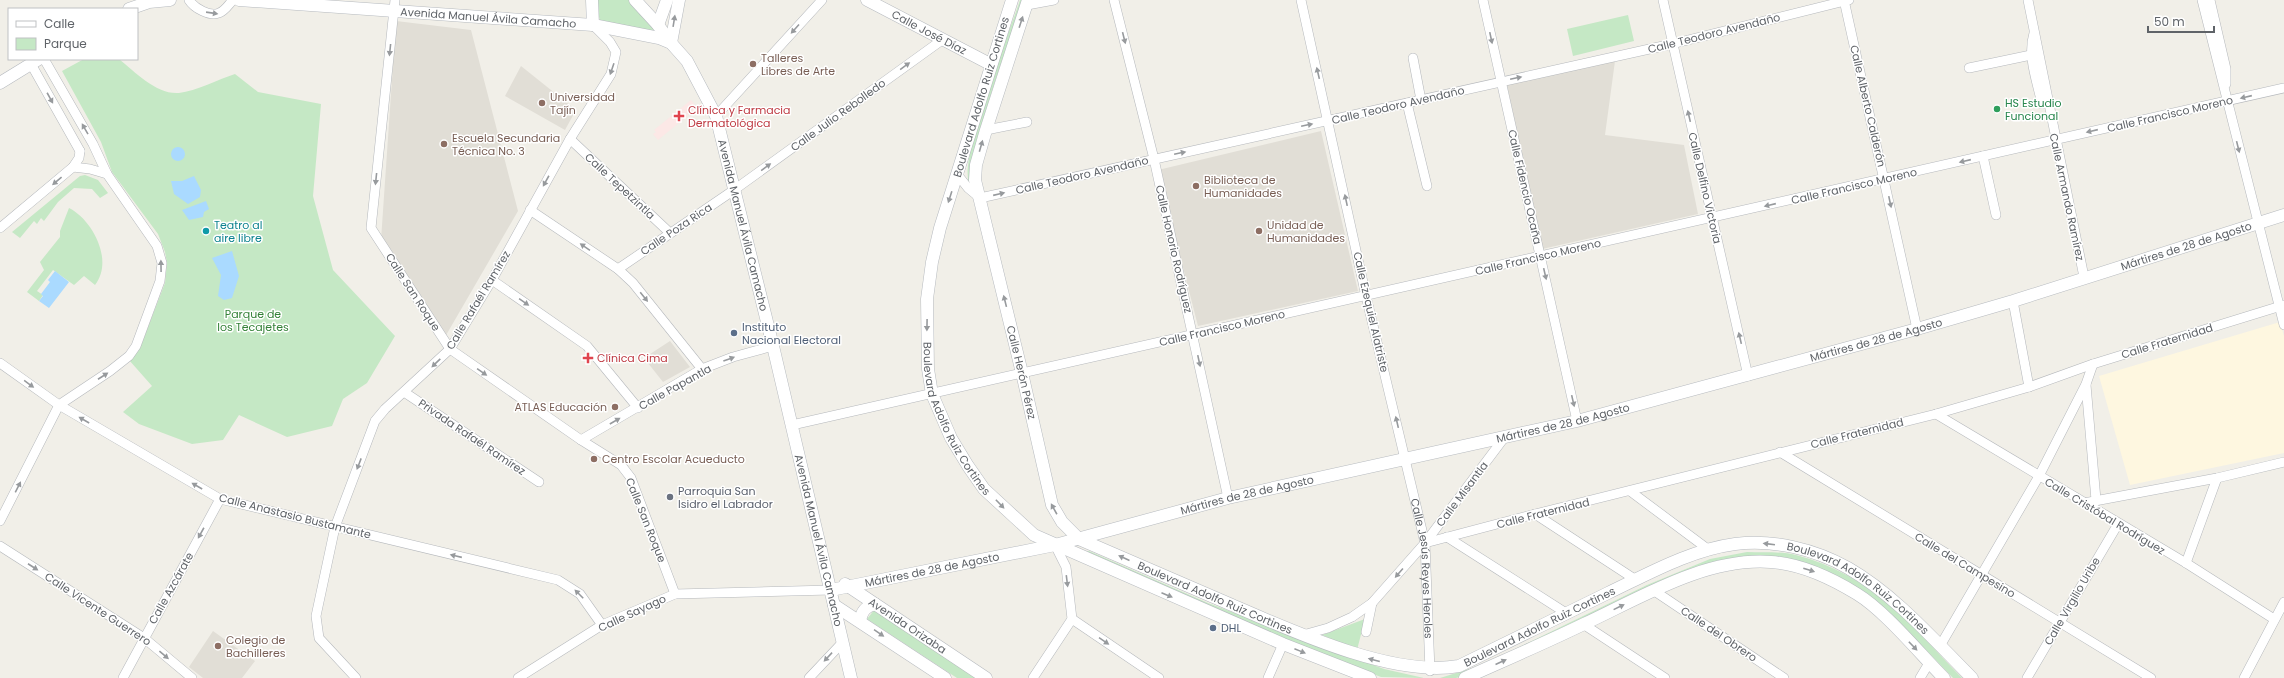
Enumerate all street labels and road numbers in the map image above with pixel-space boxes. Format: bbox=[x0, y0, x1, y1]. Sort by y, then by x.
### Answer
street label: Avenida Manuel Ávila Camacho bbox=[400, 3, 577, 32]
street label: Calle José Díaz bbox=[889, 6, 969, 58]
street label: Calle Teodoro Avendaño bbox=[1646, 9, 1782, 57]
street label: Boulevard Adolfo Ruiz Cortines bbox=[949, 15, 1013, 179]
street label: Calle Alberto Calderón bbox=[1846, 43, 1890, 169]
street label: Calle Julio Rebolledo bbox=[787, 75, 889, 155]
street label: Calle Teodoro Avendaño bbox=[1330, 82, 1466, 128]
street label: Calle Francisco Moreno bbox=[2106, 92, 2234, 136]
street label: Calle Fidencio Ocaña bbox=[1504, 128, 1546, 246]
street label: Calle Delfino Victoria bbox=[1684, 131, 1726, 245]
street label: Calle Armando Ramírez bbox=[2046, 132, 2088, 262]
street label: Avenida Manuel Ávila Camacho bbox=[714, 138, 772, 313]
street label: Calle Tepetzintla bbox=[581, 149, 659, 223]
street label: Calle Teodoro Avendaño bbox=[1014, 152, 1150, 198]
street label: Calle Francisco Moreno bbox=[1790, 164, 1918, 208]
street label: Calle Honorio Rodríguez bbox=[1151, 183, 1197, 315]
street label: Calle Poza Rica bbox=[637, 199, 715, 259]
street label: Mártires de 28 de Agosto bbox=[2119, 218, 2254, 274]
street label: Calle Francisco Moreno bbox=[1474, 235, 1602, 279]
street label: Calle Rafaél Ramírez bbox=[442, 248, 514, 352]
street label: Calle San Roque bbox=[382, 250, 444, 334]
street label: Calle Ezequiel Alatriste bbox=[1349, 250, 1393, 374]
street label: Calle Francisco Moreno bbox=[1158, 306, 1286, 350]
street label: Mártires de 28 de Agosto bbox=[1808, 314, 1944, 366]
street label: Calle Fraternidad bbox=[2119, 319, 2215, 363]
street label: Calle Herón Pérez bbox=[1003, 324, 1040, 421]
street label: Boulevard Adolfo Ruiz Cortines bbox=[920, 342, 994, 499]
street label: Calle Papantla bbox=[636, 360, 714, 414]
street label: Privada Rafaél Ramírez bbox=[415, 395, 529, 479]
street label: Mártires de 28 de Agosto bbox=[1495, 399, 1631, 447]
street label: Calle Fraternidad bbox=[1809, 414, 1905, 452]
street label: Avenida Manuel Ávila Camacho bbox=[791, 453, 847, 628]
street label: Calle Misantla bbox=[1432, 458, 1492, 530]
street label: Mártires de 28 de Agosto bbox=[1179, 471, 1315, 519]
street label: Calle Cristóbal Rodríguez bbox=[2042, 474, 2168, 558]
street label: Calle San Roque bbox=[622, 475, 670, 565]
street label: Calle Anastasio Bustamante bbox=[217, 489, 373, 543]
street label: Calle Fraternidad bbox=[1495, 494, 1591, 532]
street label: Calle Jesús Reyes Heroles bbox=[1407, 497, 1437, 639]
street label: Calle del Campesino bbox=[1912, 529, 2018, 601]
street label: Boulevard Adolfo Ruiz Cortines bbox=[1786, 538, 1933, 638]
street label: Mártires de 28 de Agosto bbox=[863, 548, 1001, 591]
street label: Calle Azcárate bbox=[145, 549, 197, 627]
street label: Calle Virgilio Uribe bbox=[2040, 554, 2104, 648]
street label: Boulevard Adolfo Ruiz Cortines bbox=[1135, 557, 1295, 638]
street label: Calle Vicente Guerrero bbox=[42, 568, 154, 650]
street label: Boulevard Adolfo Ruiz Cortines bbox=[1461, 583, 1618, 671]
street label: Calle Sayago bbox=[595, 590, 669, 636]
street label: Avenida Orizaba bbox=[865, 594, 950, 657]
street label: Calle del Obrero bbox=[1678, 602, 1760, 666]

